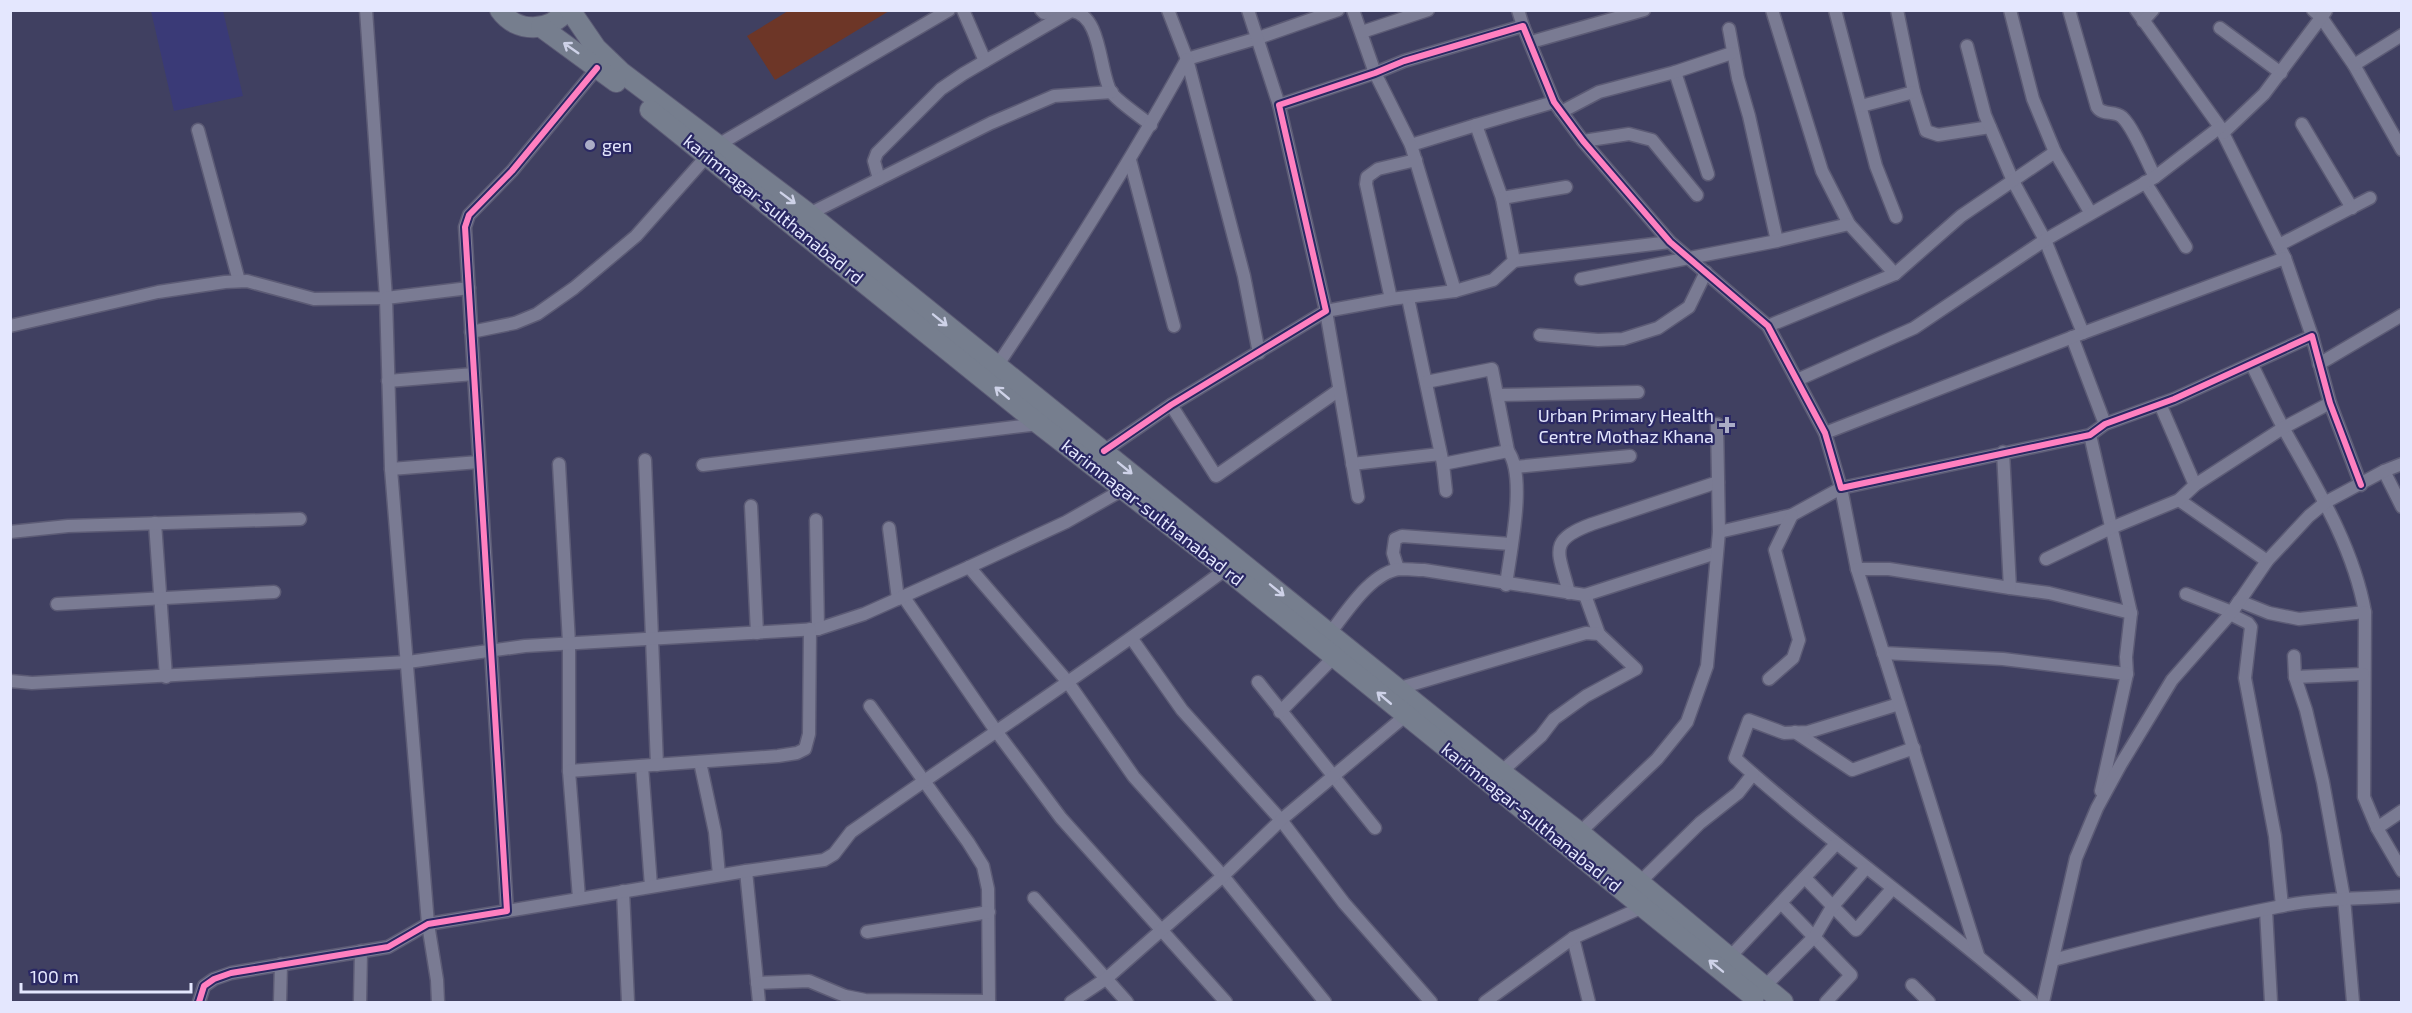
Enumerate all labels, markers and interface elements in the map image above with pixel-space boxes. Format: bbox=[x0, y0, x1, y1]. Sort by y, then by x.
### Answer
one-way arrow bbox=[564, 42, 580, 54]
street label: karimnagar-sulthanabad rd bbox=[680, 130, 868, 288]
place label: gen bbox=[602, 134, 632, 156]
marker: gen bbox=[583, 138, 597, 152]
one-way arrow bbox=[780, 191, 796, 204]
one-way arrow bbox=[932, 313, 947, 327]
one-way arrow bbox=[995, 386, 1010, 400]
place label: Urban Primary Health Centre Mothaz Khana bbox=[1538, 404, 1714, 447]
marker: Urban Primary Health Centre Mothaz Khana bbox=[1718, 416, 1736, 434]
street label: karimnagar-sulthanabad rd bbox=[1058, 434, 1248, 590]
one-way arrow bbox=[1117, 461, 1133, 474]
one-way arrow bbox=[1269, 584, 1285, 597]
one-way arrow bbox=[1377, 691, 1392, 705]
street label: karimnagar-sulthanabad rd bbox=[1438, 738, 1626, 896]
scale bar bbox=[21, 956, 190, 994]
one-way arrow bbox=[1708, 959, 1724, 972]
text: 100 m bbox=[30, 965, 79, 987]

